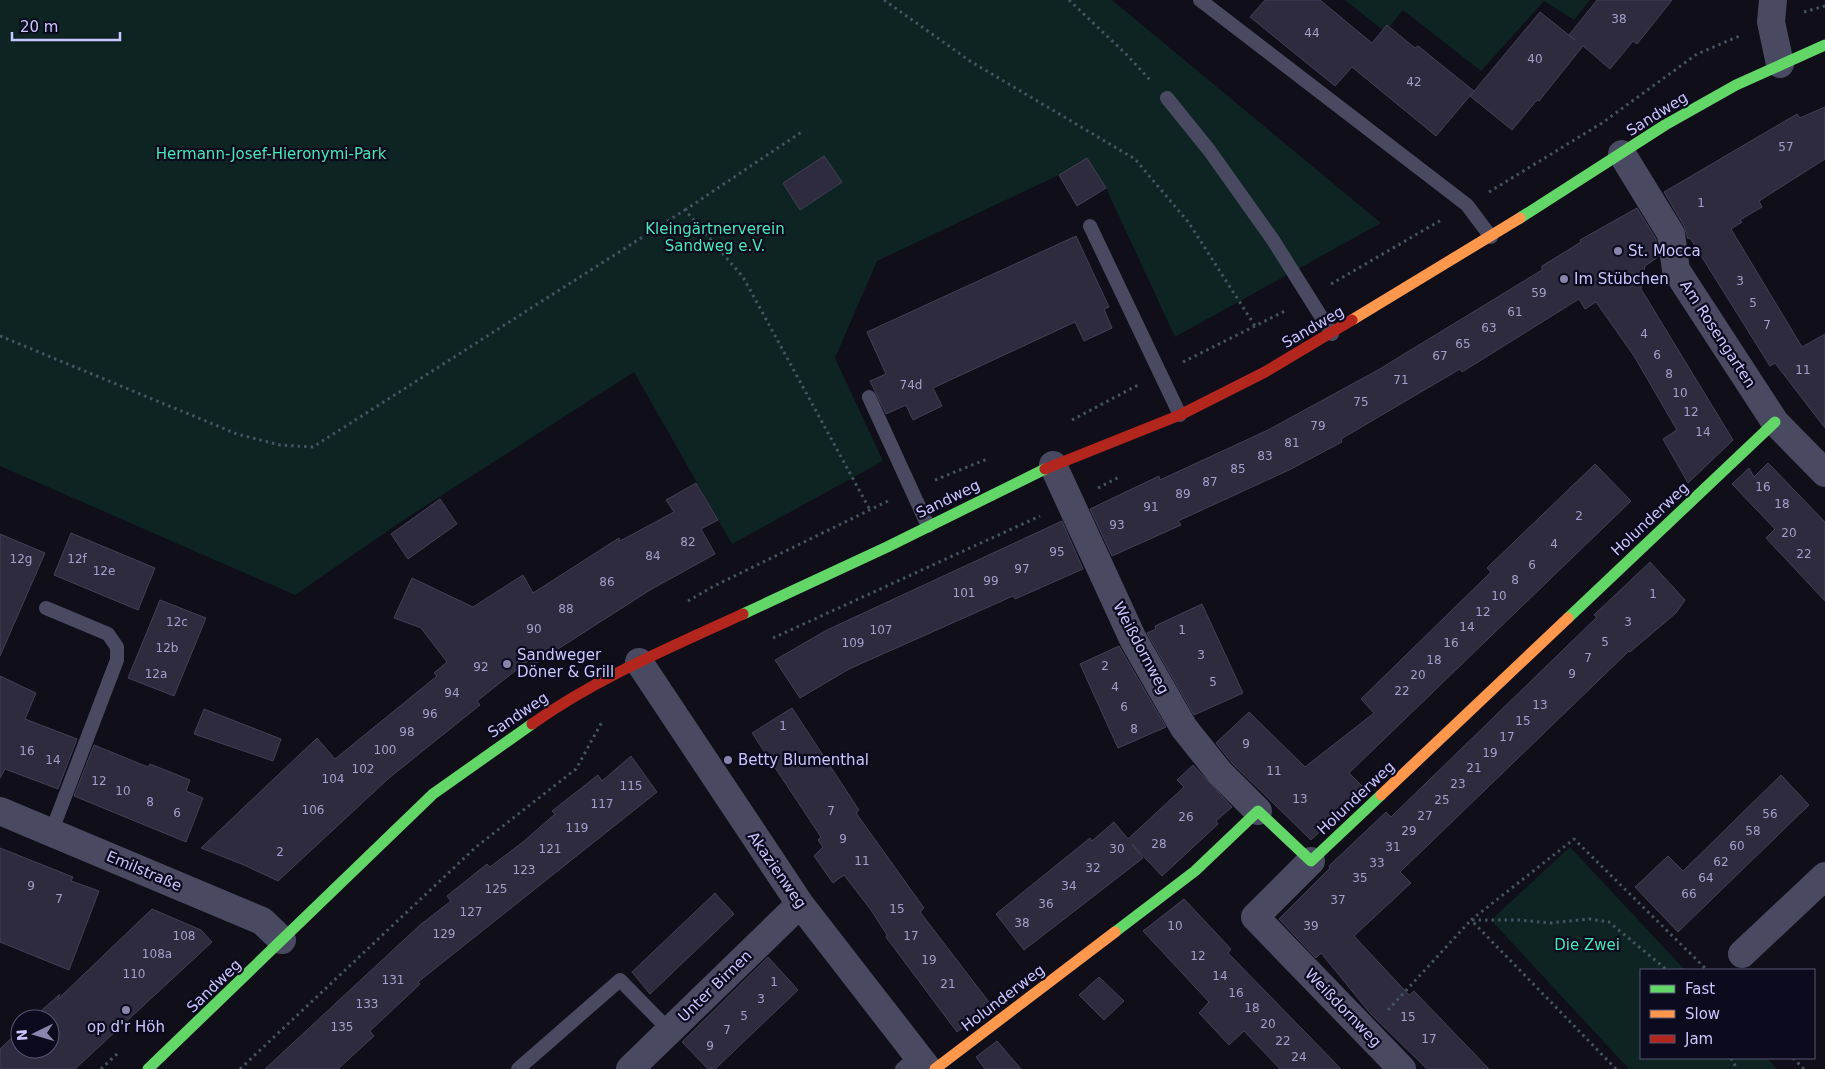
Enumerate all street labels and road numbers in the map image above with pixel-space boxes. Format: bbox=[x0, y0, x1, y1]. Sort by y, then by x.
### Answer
street label: Sandweg bbox=[1623, 88, 1691, 140]
street label: Am Rosengarten bbox=[1677, 277, 1759, 391]
street label: Sandweg bbox=[1279, 302, 1347, 352]
street label: Sandweg bbox=[913, 476, 983, 522]
street label: Holunderweg bbox=[1607, 478, 1693, 560]
street label: Weißdornweg bbox=[1109, 599, 1173, 697]
street label: Sandweg bbox=[484, 688, 552, 742]
street label: Holunderweg bbox=[1313, 757, 1399, 839]
street label: Akazienweg bbox=[744, 828, 810, 912]
street label: Emilstraße bbox=[104, 847, 184, 895]
street label: Unter Birnen bbox=[675, 946, 755, 1026]
street label: Sandweg bbox=[183, 956, 245, 1016]
street label: Holunderweg bbox=[958, 961, 1048, 1035]
street label: Weißdornweg bbox=[1301, 965, 1385, 1051]

